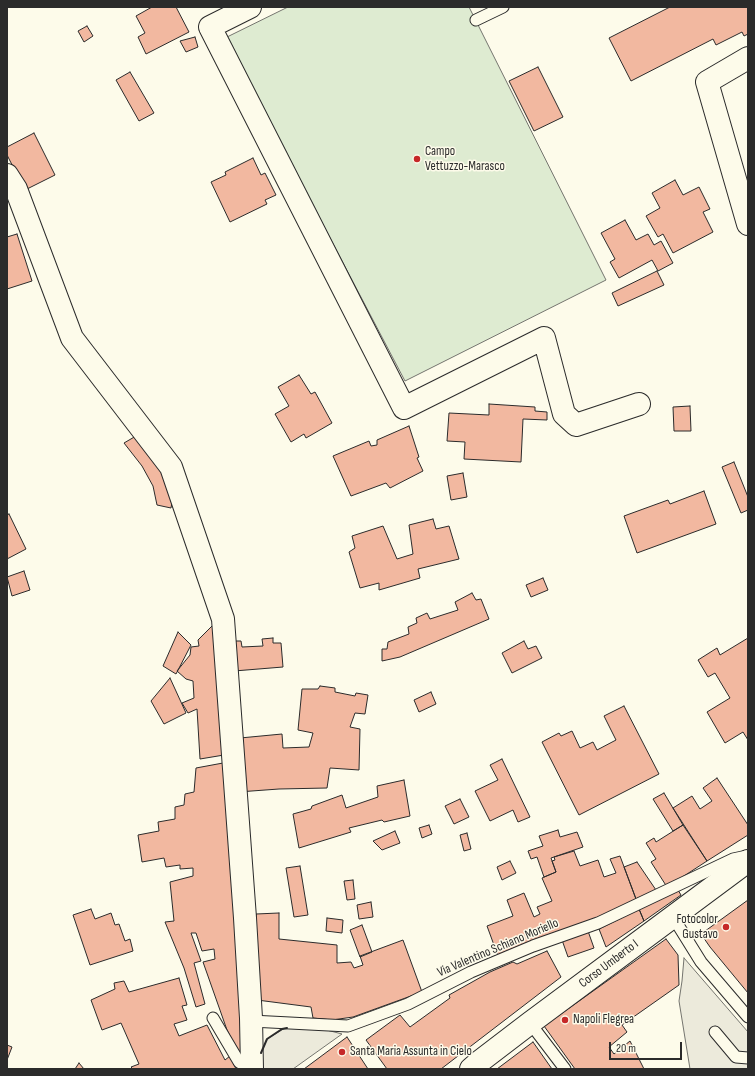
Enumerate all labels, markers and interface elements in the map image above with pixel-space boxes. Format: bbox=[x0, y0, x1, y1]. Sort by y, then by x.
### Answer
place label: Campo Vettuzzo-Marasco bbox=[425, 144, 505, 175]
marker: Campo Vettuzzo-Marasco bbox=[412, 154, 422, 164]
place label: Fotocolor Gustavo bbox=[677, 912, 718, 943]
street label: Via Valentino Schiano Moriello bbox=[435, 915, 561, 981]
marker: Fotocolor Gustavo bbox=[721, 922, 731, 932]
street label: Corso Umberto I bbox=[576, 937, 642, 991]
place label: Napoli Flegrea bbox=[573, 1012, 634, 1028]
marker: Napoli Flegrea bbox=[560, 1015, 570, 1025]
scale bar bbox=[611, 1034, 684, 1060]
text: 20 m bbox=[616, 1041, 636, 1056]
place label: Santa Maria Assunta in Cielo bbox=[350, 1044, 472, 1060]
marker: Santa Maria Assunta in Cielo bbox=[337, 1047, 347, 1057]

